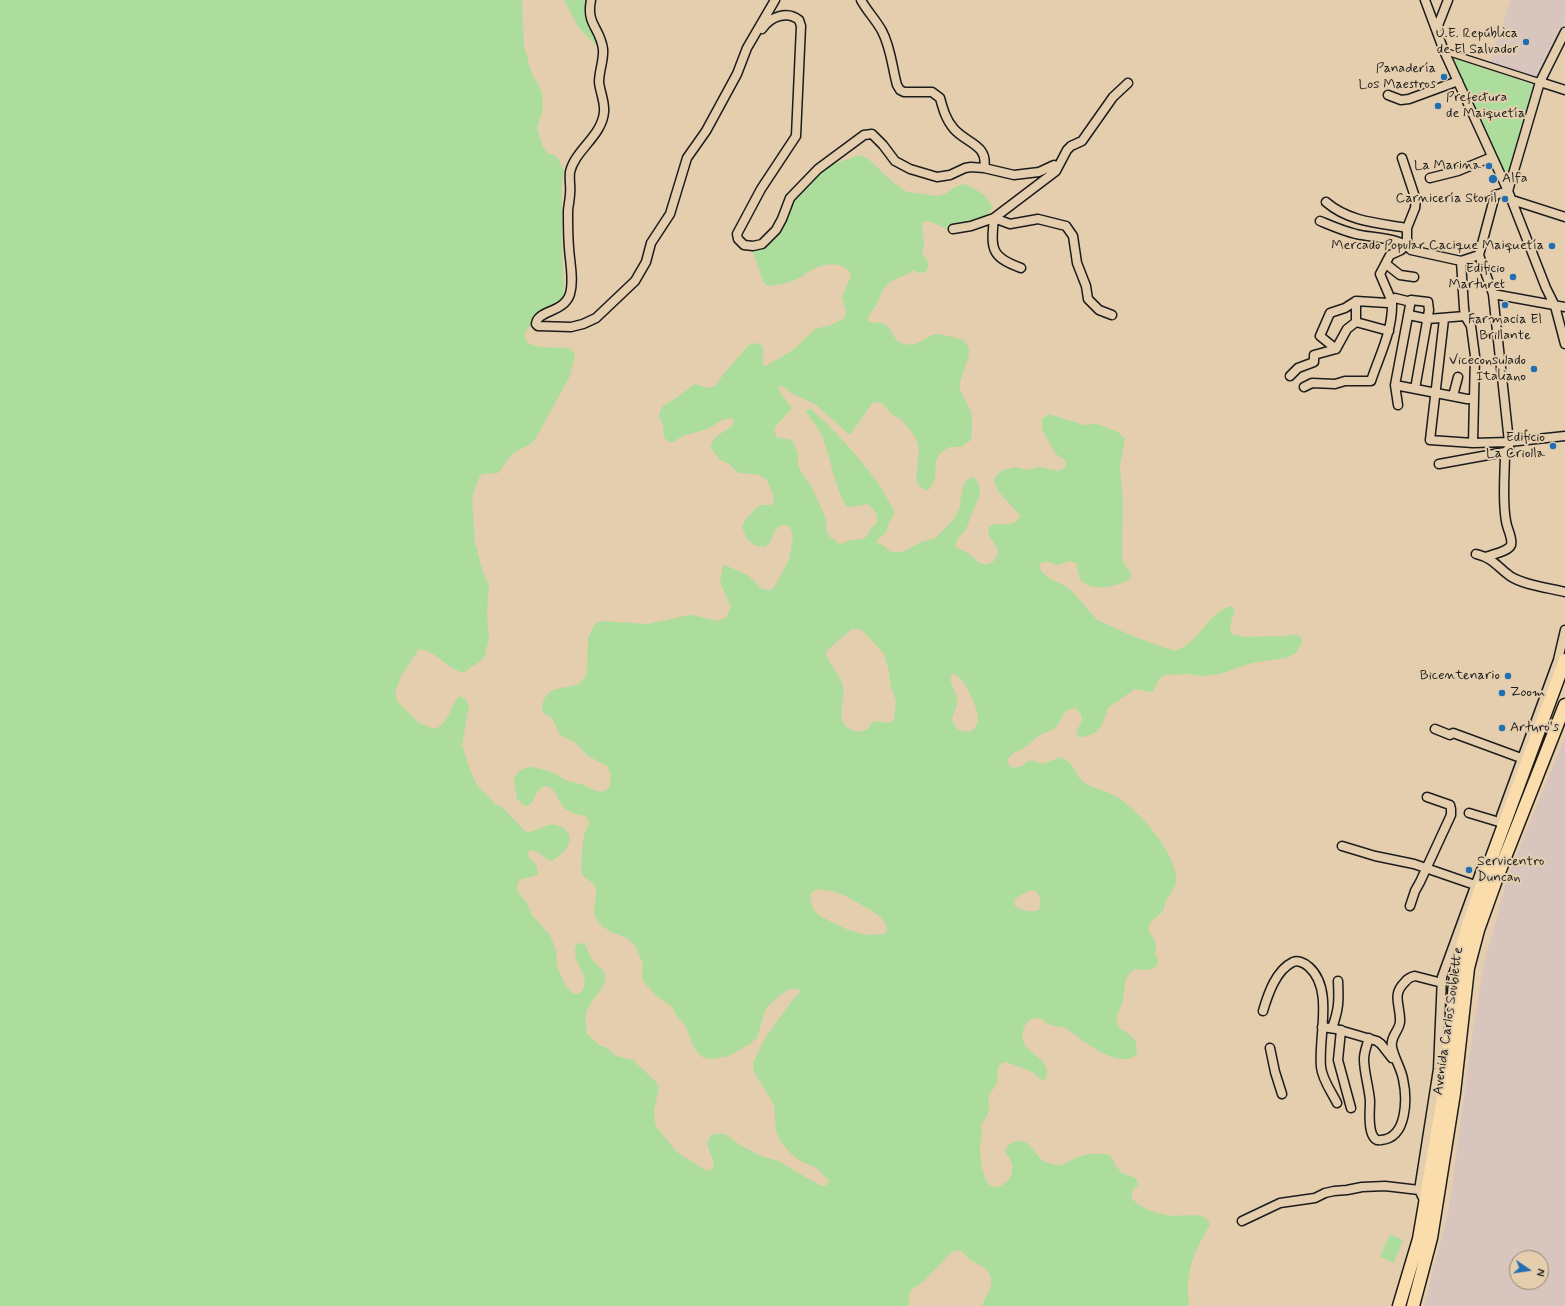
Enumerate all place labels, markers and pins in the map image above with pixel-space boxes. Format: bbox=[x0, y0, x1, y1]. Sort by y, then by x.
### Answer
place label: U.E. República de El Salvador bbox=[1436, 26, 1518, 58]
marker: U.E. República de El Salvador bbox=[1521, 37, 1531, 47]
place label: Panadería Los Maestros bbox=[1359, 61, 1436, 94]
marker: Panadería Los Maestros bbox=[1439, 72, 1449, 82]
place label: Prefectura de Maiquetía bbox=[1446, 90, 1525, 122]
marker: Prefectura de Maiquetía bbox=[1433, 101, 1443, 111]
place label: La Marina bbox=[1414, 158, 1481, 174]
marker: La Marina bbox=[1484, 161, 1494, 171]
place label: Alfa bbox=[1502, 171, 1528, 187]
marker: Alfa bbox=[1487, 173, 1499, 185]
place label: Carnicería Storil bbox=[1395, 191, 1497, 207]
marker: Carnicería Storil bbox=[1500, 194, 1510, 204]
place label: Mercado Popular Cacique Maiquetía bbox=[1331, 238, 1544, 254]
marker: Mercado Popular Cacique Maiquetía bbox=[1547, 241, 1557, 251]
place label: Edificio Marturet bbox=[1448, 261, 1505, 294]
marker: Edificio Marturet bbox=[1508, 272, 1518, 282]
marker: Farmacia El Brillante bbox=[1500, 300, 1510, 310]
place label: Farmacia El Brillante bbox=[1468, 312, 1542, 344]
place label: Viceconsulado Italiano bbox=[1449, 353, 1526, 386]
marker: Viceconsulado Italiano bbox=[1529, 364, 1539, 374]
place label: Edificio La Criolla bbox=[1486, 430, 1545, 462]
marker: Edificio La Criolla bbox=[1548, 441, 1558, 451]
place label: Bicentenario bbox=[1420, 668, 1500, 684]
marker: Bicentenario bbox=[1503, 671, 1513, 681]
place label: Zoom bbox=[1510, 685, 1545, 701]
marker: Zoom bbox=[1497, 688, 1507, 698]
place label: Arturo's bbox=[1510, 720, 1559, 736]
marker: Arturo's bbox=[1497, 723, 1507, 733]
place label: Servicentro Duncan bbox=[1477, 854, 1544, 886]
marker: Servicentro Duncan bbox=[1464, 865, 1474, 875]

